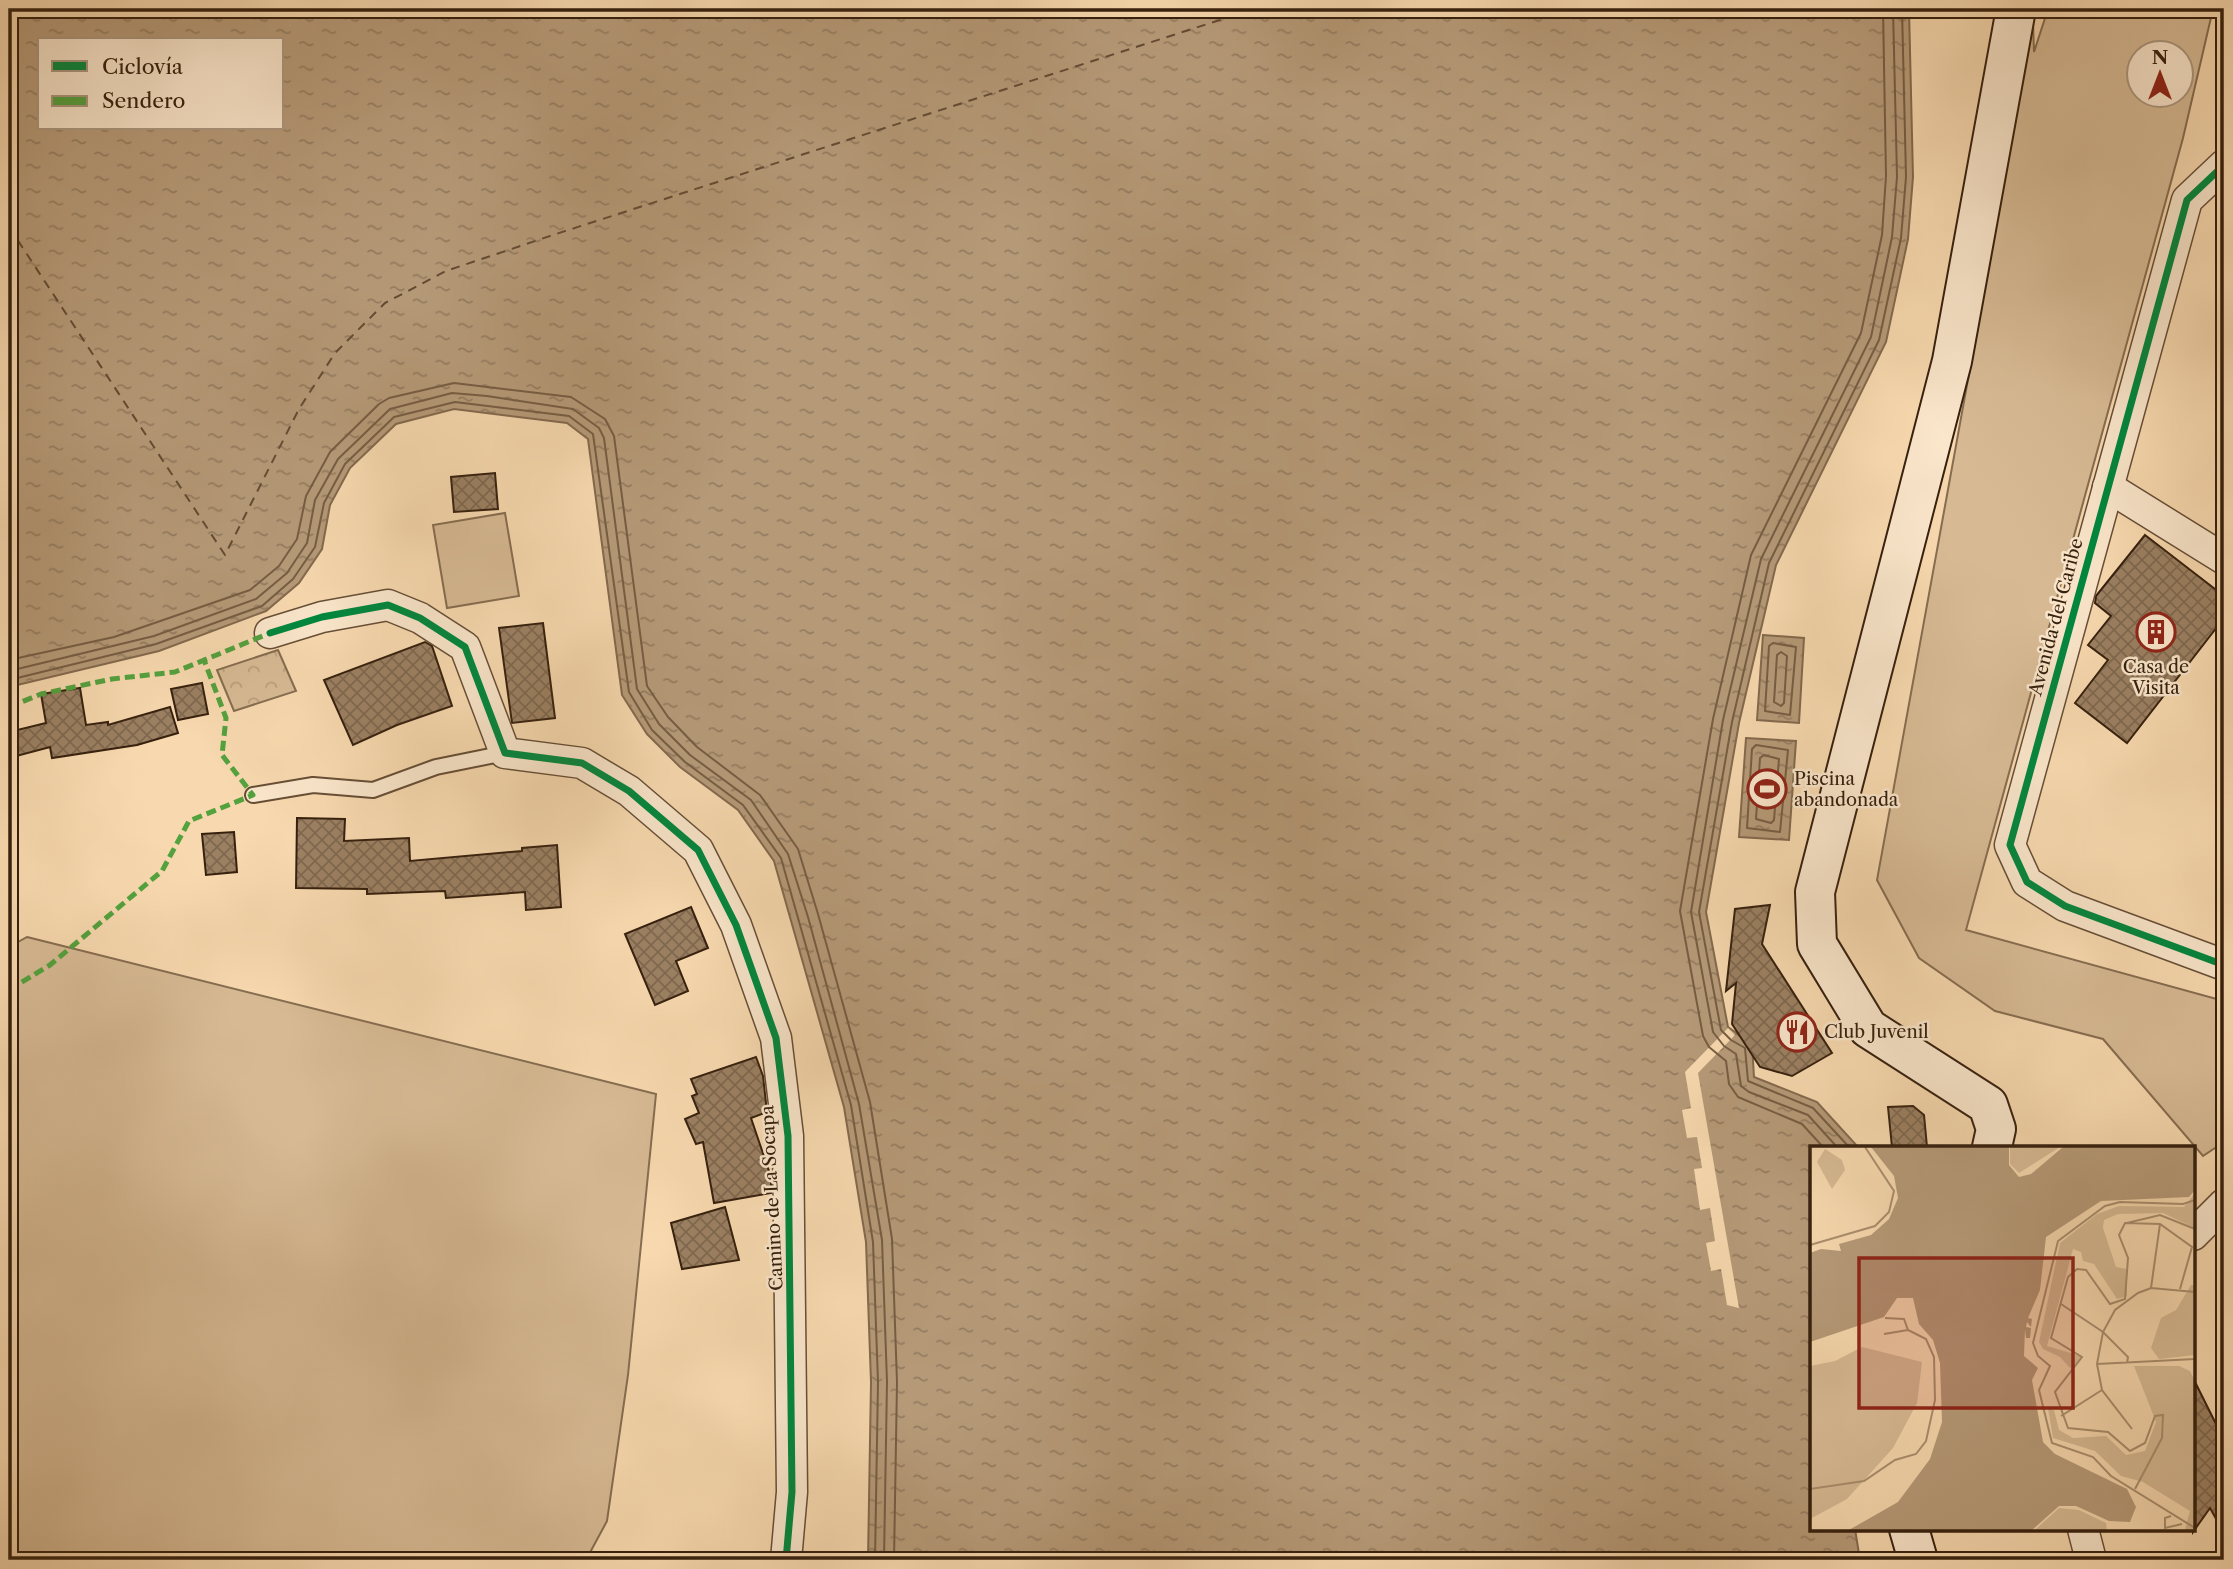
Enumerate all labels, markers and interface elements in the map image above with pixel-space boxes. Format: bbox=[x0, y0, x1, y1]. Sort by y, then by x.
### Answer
legend bbox=[38, 38, 284, 130]
north arrow bbox=[2124, 38, 2194, 108]
text: N bbox=[2152, 46, 2168, 69]
text: Ciclovía bbox=[102, 54, 184, 79]
text: Sendero bbox=[102, 88, 186, 113]
street label: Avenida del Caribe bbox=[2024, 536, 2088, 699]
building icon: Casa de Visita bbox=[2135, 611, 2177, 653]
place label: Casa de Visita bbox=[2123, 656, 2189, 699]
sports icon: Piscina abandonada bbox=[1746, 768, 1788, 810]
place label: Piscina abandonada bbox=[1794, 768, 1899, 811]
restaurant icon: Club Juvenil bbox=[1776, 1011, 1818, 1053]
place label: Club Juvenil bbox=[1824, 1021, 1928, 1043]
street label: Camino de La Socapa bbox=[756, 1104, 788, 1291]
inset map bbox=[1810, 1146, 2194, 1530]

